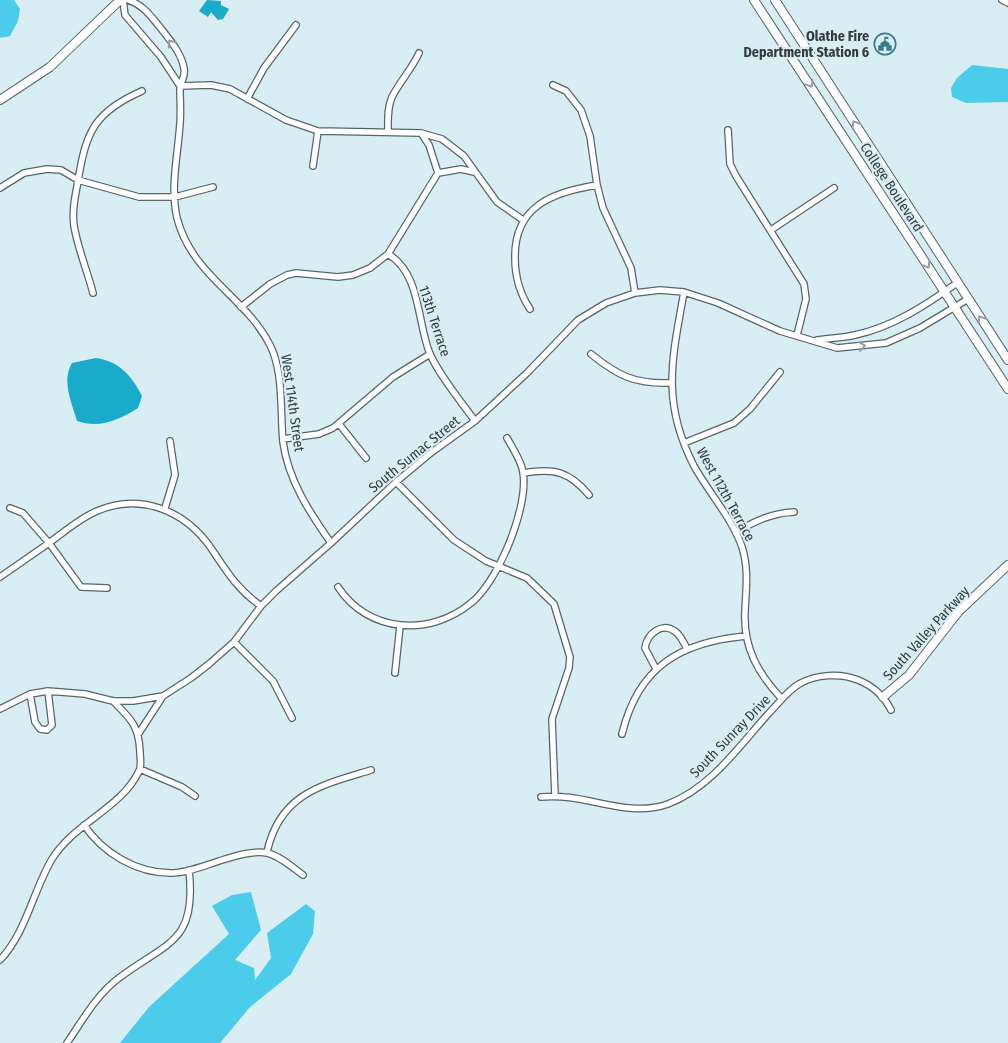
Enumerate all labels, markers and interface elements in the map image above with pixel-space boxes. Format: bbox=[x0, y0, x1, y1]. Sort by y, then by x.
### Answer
place label: Olathe Fire Department Station 6 bbox=[744, 28, 869, 61]
public building icon: Olathe Fire Department Station 6 bbox=[873, 32, 897, 56]
one-way arrow bbox=[168, 39, 177, 48]
one-way arrow bbox=[804, 79, 814, 88]
one-way arrow bbox=[852, 120, 862, 129]
street label: College Boulevard bbox=[856, 140, 927, 235]
one-way arrow bbox=[921, 259, 930, 268]
street label: 113th Terrace bbox=[415, 283, 454, 359]
one-way arrow bbox=[978, 315, 987, 325]
one-way arrow bbox=[858, 341, 866, 352]
street label: West 114th Street bbox=[277, 353, 308, 453]
street label: South Sumac Street bbox=[365, 412, 464, 496]
street label: West 112th Terrace bbox=[693, 444, 758, 544]
street label: South Valley Parkway bbox=[880, 582, 974, 684]
street label: South Sunray Drive bbox=[686, 691, 774, 781]

